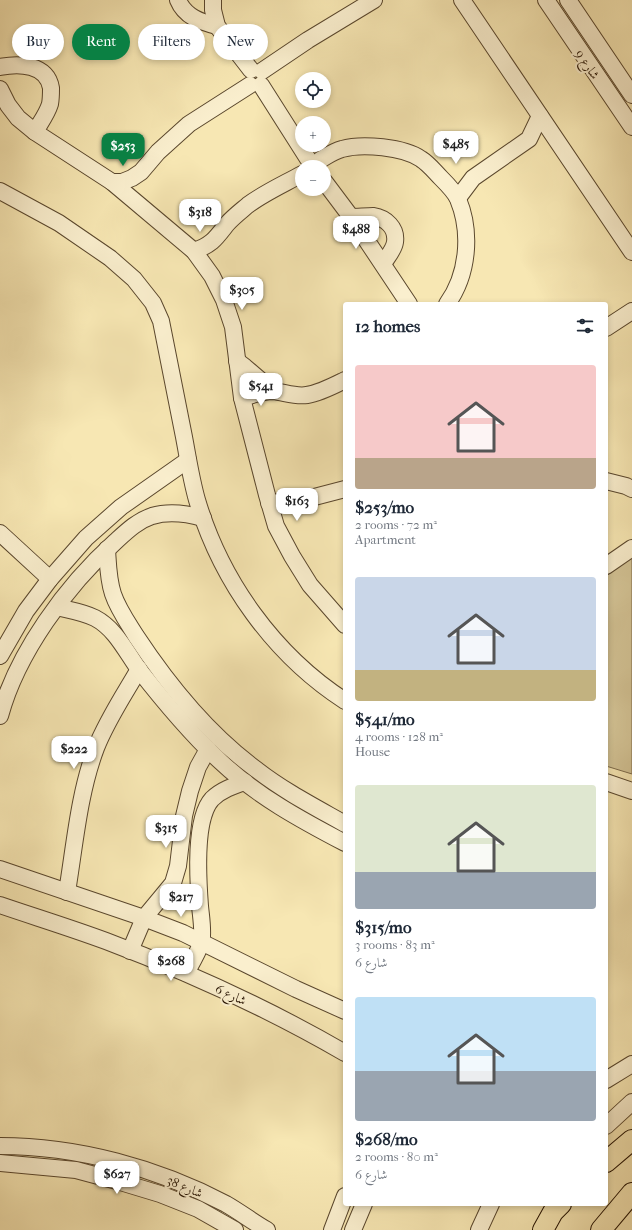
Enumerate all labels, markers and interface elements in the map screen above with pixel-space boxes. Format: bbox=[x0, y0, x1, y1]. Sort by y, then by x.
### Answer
chip: Buy bbox=[12, 24, 64, 60]
chip: Rent bbox=[72, 24, 130, 60]
chip: Filters bbox=[138, 24, 205, 60]
chip: New bbox=[213, 24, 268, 60]
street label: شارع 9 bbox=[569, 47, 603, 84]
map controls bbox=[295, 72, 331, 196]
button: locate bbox=[295, 72, 331, 108]
button: + bbox=[295, 116, 331, 152]
pin: $485 bbox=[432, 131, 480, 165]
pin: $253 bbox=[99, 133, 147, 167]
text: $485 bbox=[443, 136, 469, 151]
text: $253 bbox=[111, 138, 135, 153]
button: − bbox=[295, 160, 331, 196]
pin: $318 bbox=[176, 199, 224, 233]
text: $318 bbox=[188, 204, 212, 219]
pin: $488 bbox=[332, 216, 380, 250]
text: $488 bbox=[342, 221, 370, 236]
pin: $305 bbox=[218, 277, 266, 311]
text: $305 bbox=[229, 282, 255, 297]
icon: filters bbox=[574, 315, 596, 337]
text: 12 homes bbox=[355, 316, 420, 336]
pin: $541 bbox=[237, 373, 285, 407]
text: $541 bbox=[248, 378, 274, 393]
icon: home bbox=[440, 391, 512, 463]
pin: $163 bbox=[273, 488, 321, 522]
text: $163 bbox=[285, 493, 309, 508]
text: $253/mo bbox=[355, 497, 414, 517]
text: 2 rooms · 72 m² bbox=[355, 517, 437, 532]
text: Apartment bbox=[355, 532, 416, 547]
icon: home bbox=[440, 603, 512, 675]
text: $541/mo bbox=[355, 709, 415, 729]
text: 4 rooms · 128 m² bbox=[355, 729, 443, 744]
pin: $222 bbox=[50, 736, 98, 770]
text: $222 bbox=[60, 741, 88, 756]
text: House bbox=[355, 744, 390, 759]
icon: home bbox=[440, 811, 512, 883]
pin: $315 bbox=[142, 815, 190, 849]
text: $315 bbox=[155, 820, 177, 835]
pin: $217 bbox=[157, 884, 205, 918]
text: $217 bbox=[169, 889, 193, 904]
text: $315/mo bbox=[355, 917, 412, 937]
text: 3 rooms · 83 m² bbox=[355, 937, 435, 952]
pin: $268 bbox=[147, 948, 195, 982]
text: $268 bbox=[157, 953, 185, 968]
text: شارع 6 bbox=[355, 955, 387, 970]
street label: شارع 6 bbox=[211, 981, 249, 1012]
icon: home bbox=[440, 1023, 512, 1095]
text: $268/mo bbox=[355, 1129, 418, 1149]
text: 2 rooms · 80 m² bbox=[355, 1149, 438, 1164]
pin: $627 bbox=[93, 1161, 141, 1195]
text: $627 bbox=[103, 1166, 131, 1181]
text: شارع 6 bbox=[355, 1167, 387, 1182]
street label: شارع 38 bbox=[163, 1172, 205, 1204]

